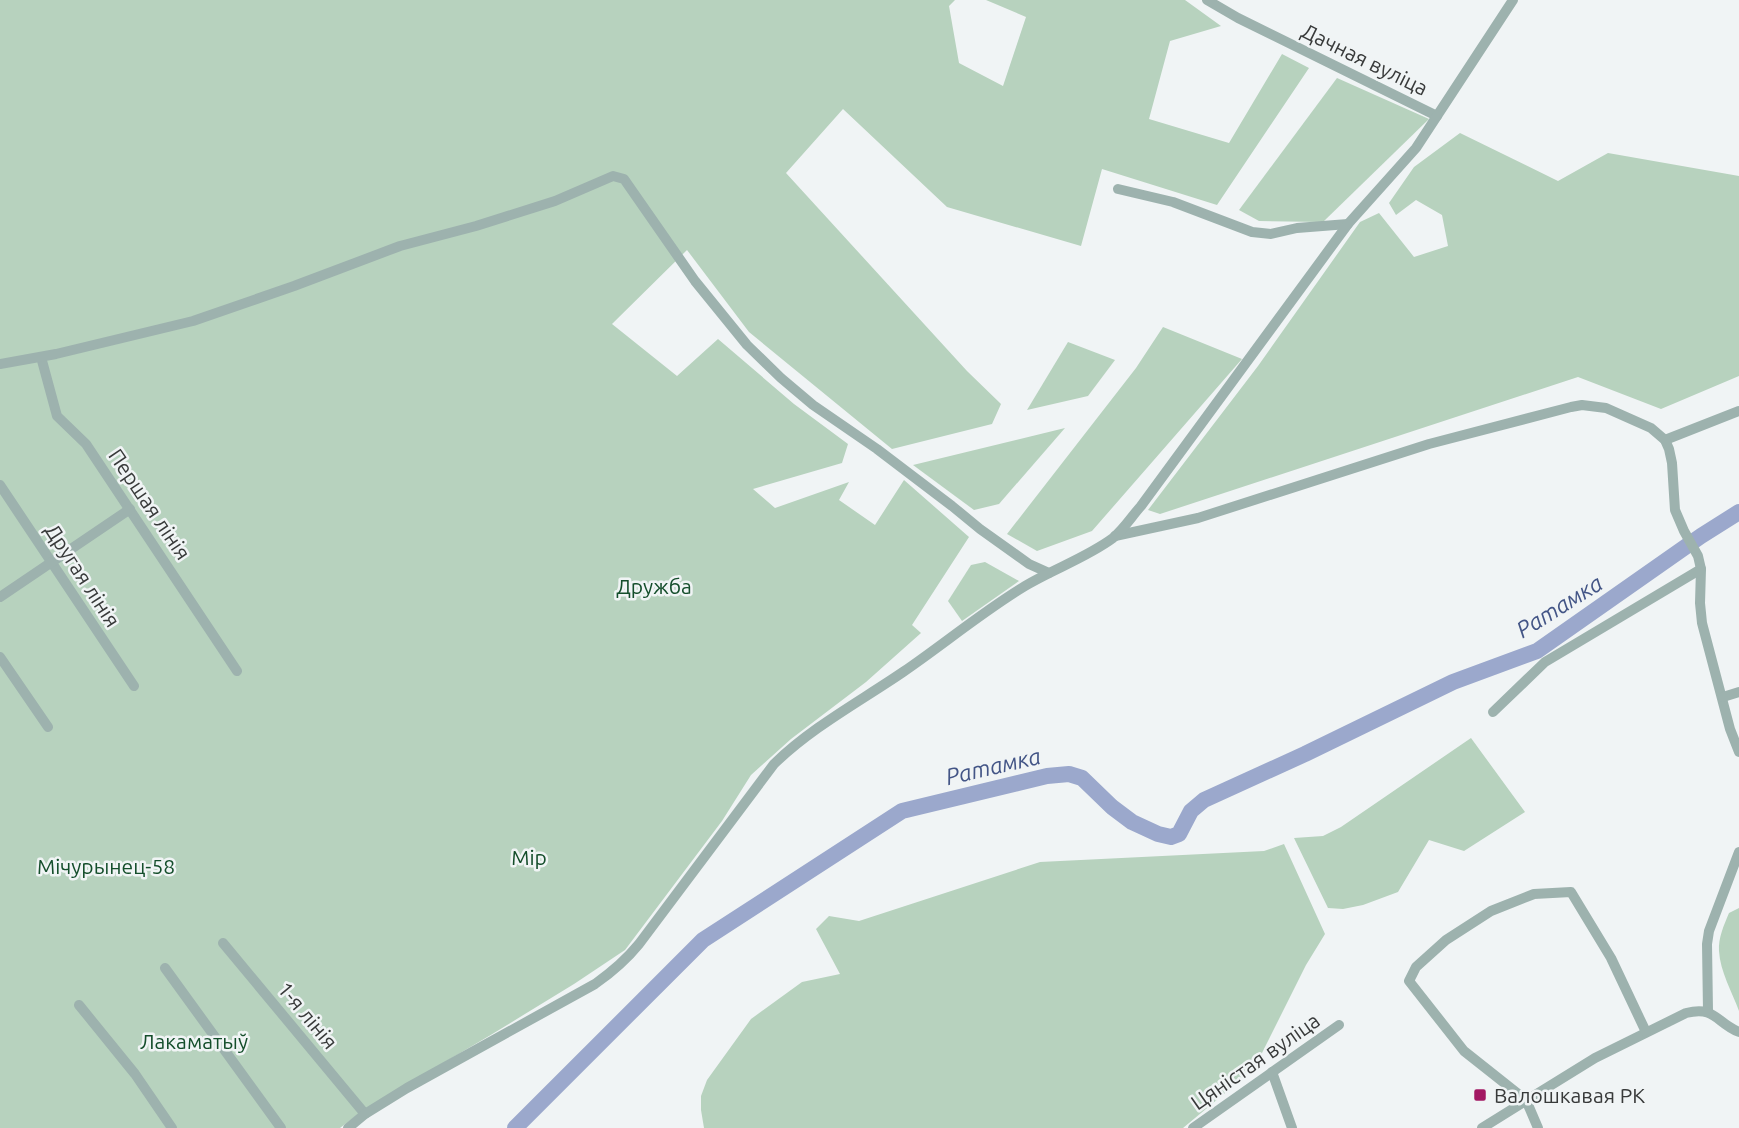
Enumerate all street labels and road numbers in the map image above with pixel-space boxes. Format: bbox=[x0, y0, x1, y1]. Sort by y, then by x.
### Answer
street label: Дачная вуліца bbox=[1298, 18, 1432, 100]
street label: Першая лінія bbox=[104, 444, 196, 564]
street label: Другая лінія bbox=[41, 519, 125, 631]
street label: 1-я лінія bbox=[273, 977, 343, 1053]
street label: Цяністая вуліца bbox=[1186, 1008, 1324, 1114]

